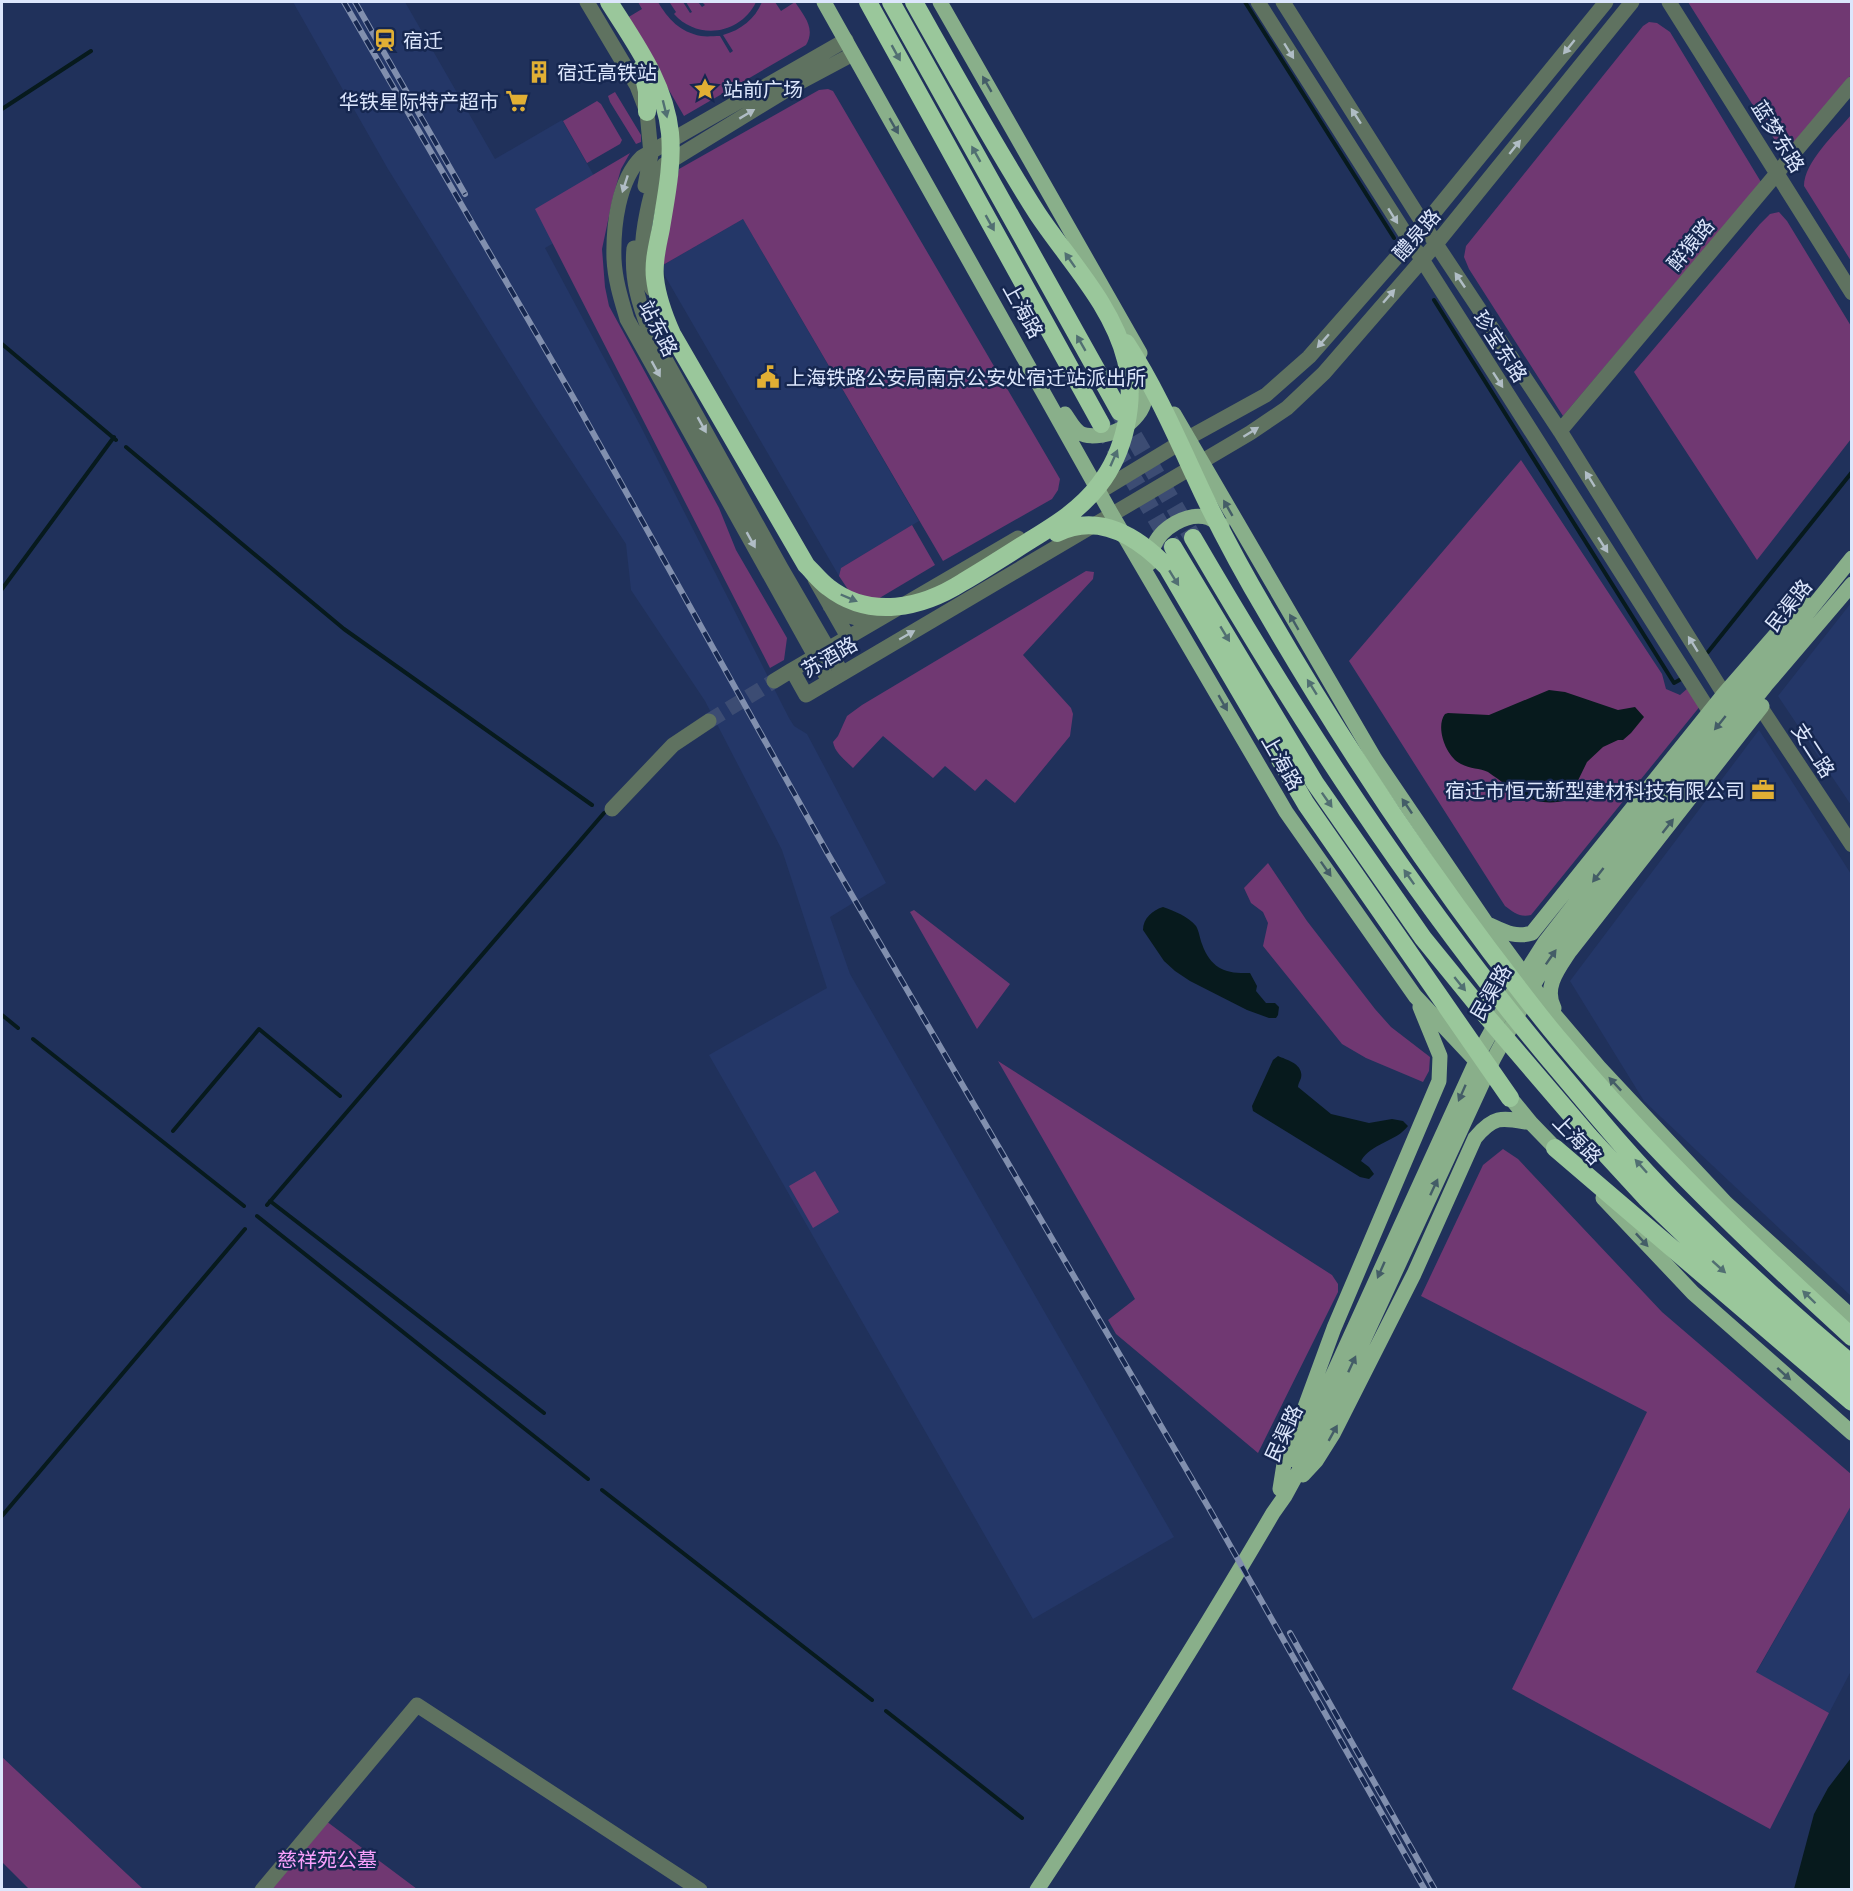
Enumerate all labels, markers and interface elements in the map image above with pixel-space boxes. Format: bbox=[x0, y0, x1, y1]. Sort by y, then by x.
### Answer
station icon: 宿迁 bbox=[372, 27, 398, 53]
place label: 宿迁 bbox=[403, 28, 443, 52]
one-way arrow bbox=[1563, 39, 1576, 54]
one-way arrow bbox=[1283, 43, 1294, 59]
one-way arrow bbox=[891, 45, 901, 62]
building icon: 宿迁高铁站 bbox=[526, 59, 552, 85]
place label: 宿迁高铁站 bbox=[557, 60, 657, 84]
one-way arrow bbox=[982, 75, 992, 92]
place icon: 站前广场 bbox=[692, 76, 718, 102]
place label: 站前广场 bbox=[723, 77, 803, 101]
supermarket icon: 华铁星际特产超市 bbox=[504, 88, 530, 114]
place label: 华铁星际特产超市 bbox=[339, 89, 499, 113]
street label: 蓝梦东路 bbox=[1748, 96, 1810, 176]
one-way arrow bbox=[660, 99, 670, 118]
one-way arrow bbox=[1350, 108, 1361, 124]
one-way arrow bbox=[739, 109, 756, 119]
one-way arrow bbox=[889, 118, 899, 135]
one-way arrow bbox=[1508, 139, 1521, 155]
one-way arrow bbox=[971, 145, 981, 162]
one-way arrow bbox=[619, 175, 629, 193]
street label: 醴泉路 bbox=[1387, 203, 1445, 265]
one-way arrow bbox=[1388, 208, 1399, 224]
street label: 醉猿路 bbox=[1662, 213, 1718, 275]
one-way arrow bbox=[985, 215, 995, 232]
one-way arrow bbox=[1064, 252, 1076, 268]
one-way arrow bbox=[1455, 272, 1466, 289]
street label: 上海路 bbox=[999, 278, 1049, 342]
one-way arrow bbox=[1382, 289, 1395, 304]
street label: 站东路 bbox=[635, 296, 683, 360]
street label: 珍宝东路 bbox=[1469, 306, 1533, 386]
one-way arrow bbox=[1317, 333, 1330, 348]
one-way arrow bbox=[1076, 334, 1086, 351]
one-way arrow bbox=[650, 361, 660, 378]
public building icon: 上海铁路公安局南京公安处宿迁站派出所 bbox=[755, 364, 781, 390]
place label: 上海铁路公安局南京公安处宿迁站派出所 bbox=[786, 365, 1146, 389]
one-way arrow bbox=[1492, 372, 1503, 388]
one-way arrow bbox=[697, 417, 707, 434]
one-way arrow bbox=[1243, 426, 1259, 437]
one-way arrow bbox=[1110, 449, 1119, 466]
one-way arrow bbox=[1585, 471, 1596, 487]
one-way arrow bbox=[1223, 500, 1233, 517]
one-way arrow bbox=[745, 531, 755, 548]
one-way arrow bbox=[1597, 536, 1609, 552]
one-way arrow bbox=[1169, 570, 1180, 586]
street label: 民渠路 bbox=[1760, 574, 1816, 636]
one-way arrow bbox=[840, 593, 858, 603]
one-way arrow bbox=[1289, 614, 1300, 630]
one-way arrow bbox=[1220, 626, 1230, 643]
one-way arrow bbox=[899, 630, 915, 641]
street label: 苏酒路 bbox=[797, 631, 861, 681]
one-way arrow bbox=[1688, 636, 1699, 652]
one-way arrow bbox=[1306, 679, 1317, 695]
one-way arrow bbox=[1217, 695, 1228, 711]
one-way arrow bbox=[1713, 715, 1726, 731]
street label: 支二路 bbox=[1788, 718, 1840, 782]
street label: 上海路 bbox=[1258, 730, 1308, 794]
office icon: 宿迁市恒元新型建材科技有限公司 bbox=[1750, 777, 1776, 803]
place label: 宿迁市恒元新型建材科技有限公司 bbox=[1445, 778, 1745, 802]
one-way arrow bbox=[1321, 791, 1333, 807]
one-way arrow bbox=[1402, 798, 1413, 814]
one-way arrow bbox=[1662, 819, 1674, 834]
one-way arrow bbox=[1320, 860, 1332, 876]
one-way arrow bbox=[1592, 867, 1604, 882]
one-way arrow bbox=[1403, 869, 1415, 885]
one-way arrow bbox=[1545, 950, 1557, 966]
street label: 民渠路 bbox=[1465, 960, 1515, 1024]
one-way arrow bbox=[1454, 976, 1467, 992]
one-way arrow bbox=[1609, 1078, 1623, 1092]
one-way arrow bbox=[1457, 1084, 1466, 1101]
street label: 上海路 bbox=[1549, 1109, 1607, 1169]
one-way arrow bbox=[1634, 1158, 1648, 1173]
one-way arrow bbox=[1429, 1178, 1439, 1196]
one-way arrow bbox=[1635, 1232, 1649, 1246]
one-way arrow bbox=[1711, 1260, 1726, 1274]
one-way arrow bbox=[1377, 1262, 1386, 1279]
one-way arrow bbox=[1801, 1290, 1816, 1304]
one-way arrow bbox=[1348, 1356, 1357, 1373]
one-way arrow bbox=[1776, 1367, 1791, 1380]
street label: 民渠路 bbox=[1259, 1401, 1307, 1465]
one-way arrow bbox=[1328, 1424, 1338, 1441]
park label: 慈祥苑公墓 bbox=[277, 1847, 377, 1871]

